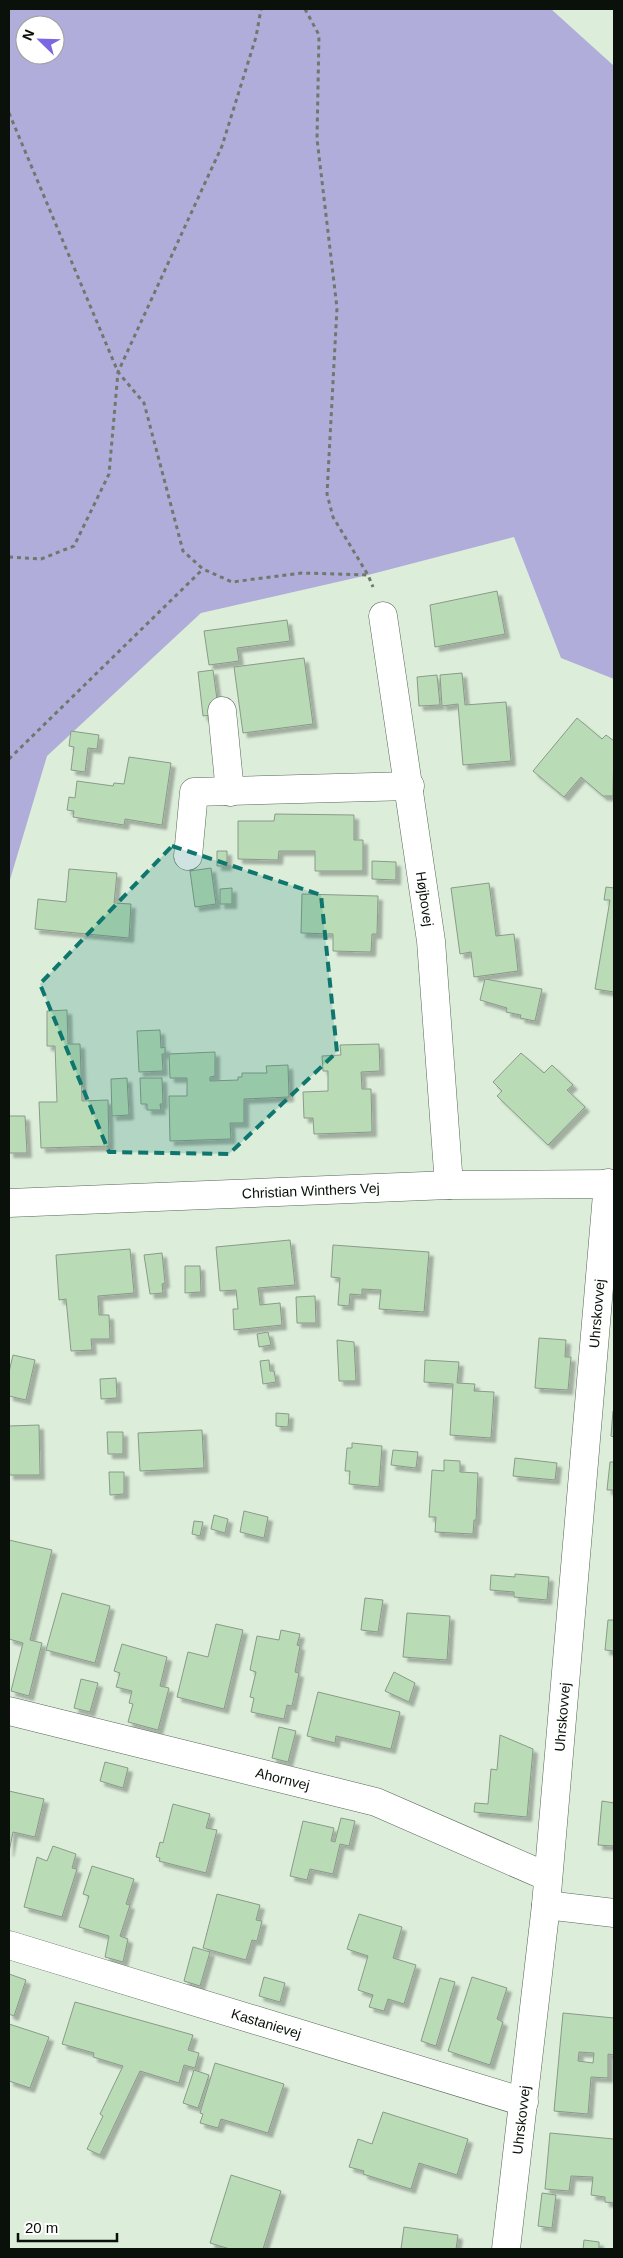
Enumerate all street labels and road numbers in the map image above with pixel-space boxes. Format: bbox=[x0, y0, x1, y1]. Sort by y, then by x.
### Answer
street label: Højbovej bbox=[413, 870, 437, 927]
street label: Christian Winthers Vej bbox=[242, 1180, 380, 1201]
street label: Uhrskovvej bbox=[586, 1278, 608, 1349]
street label: Uhrskovvej bbox=[551, 1682, 573, 1752]
street label: Ahornvej bbox=[254, 1764, 311, 1793]
street label: Kastanievej bbox=[229, 2005, 303, 2042]
street label: Uhrskovvej bbox=[509, 2085, 533, 2155]

